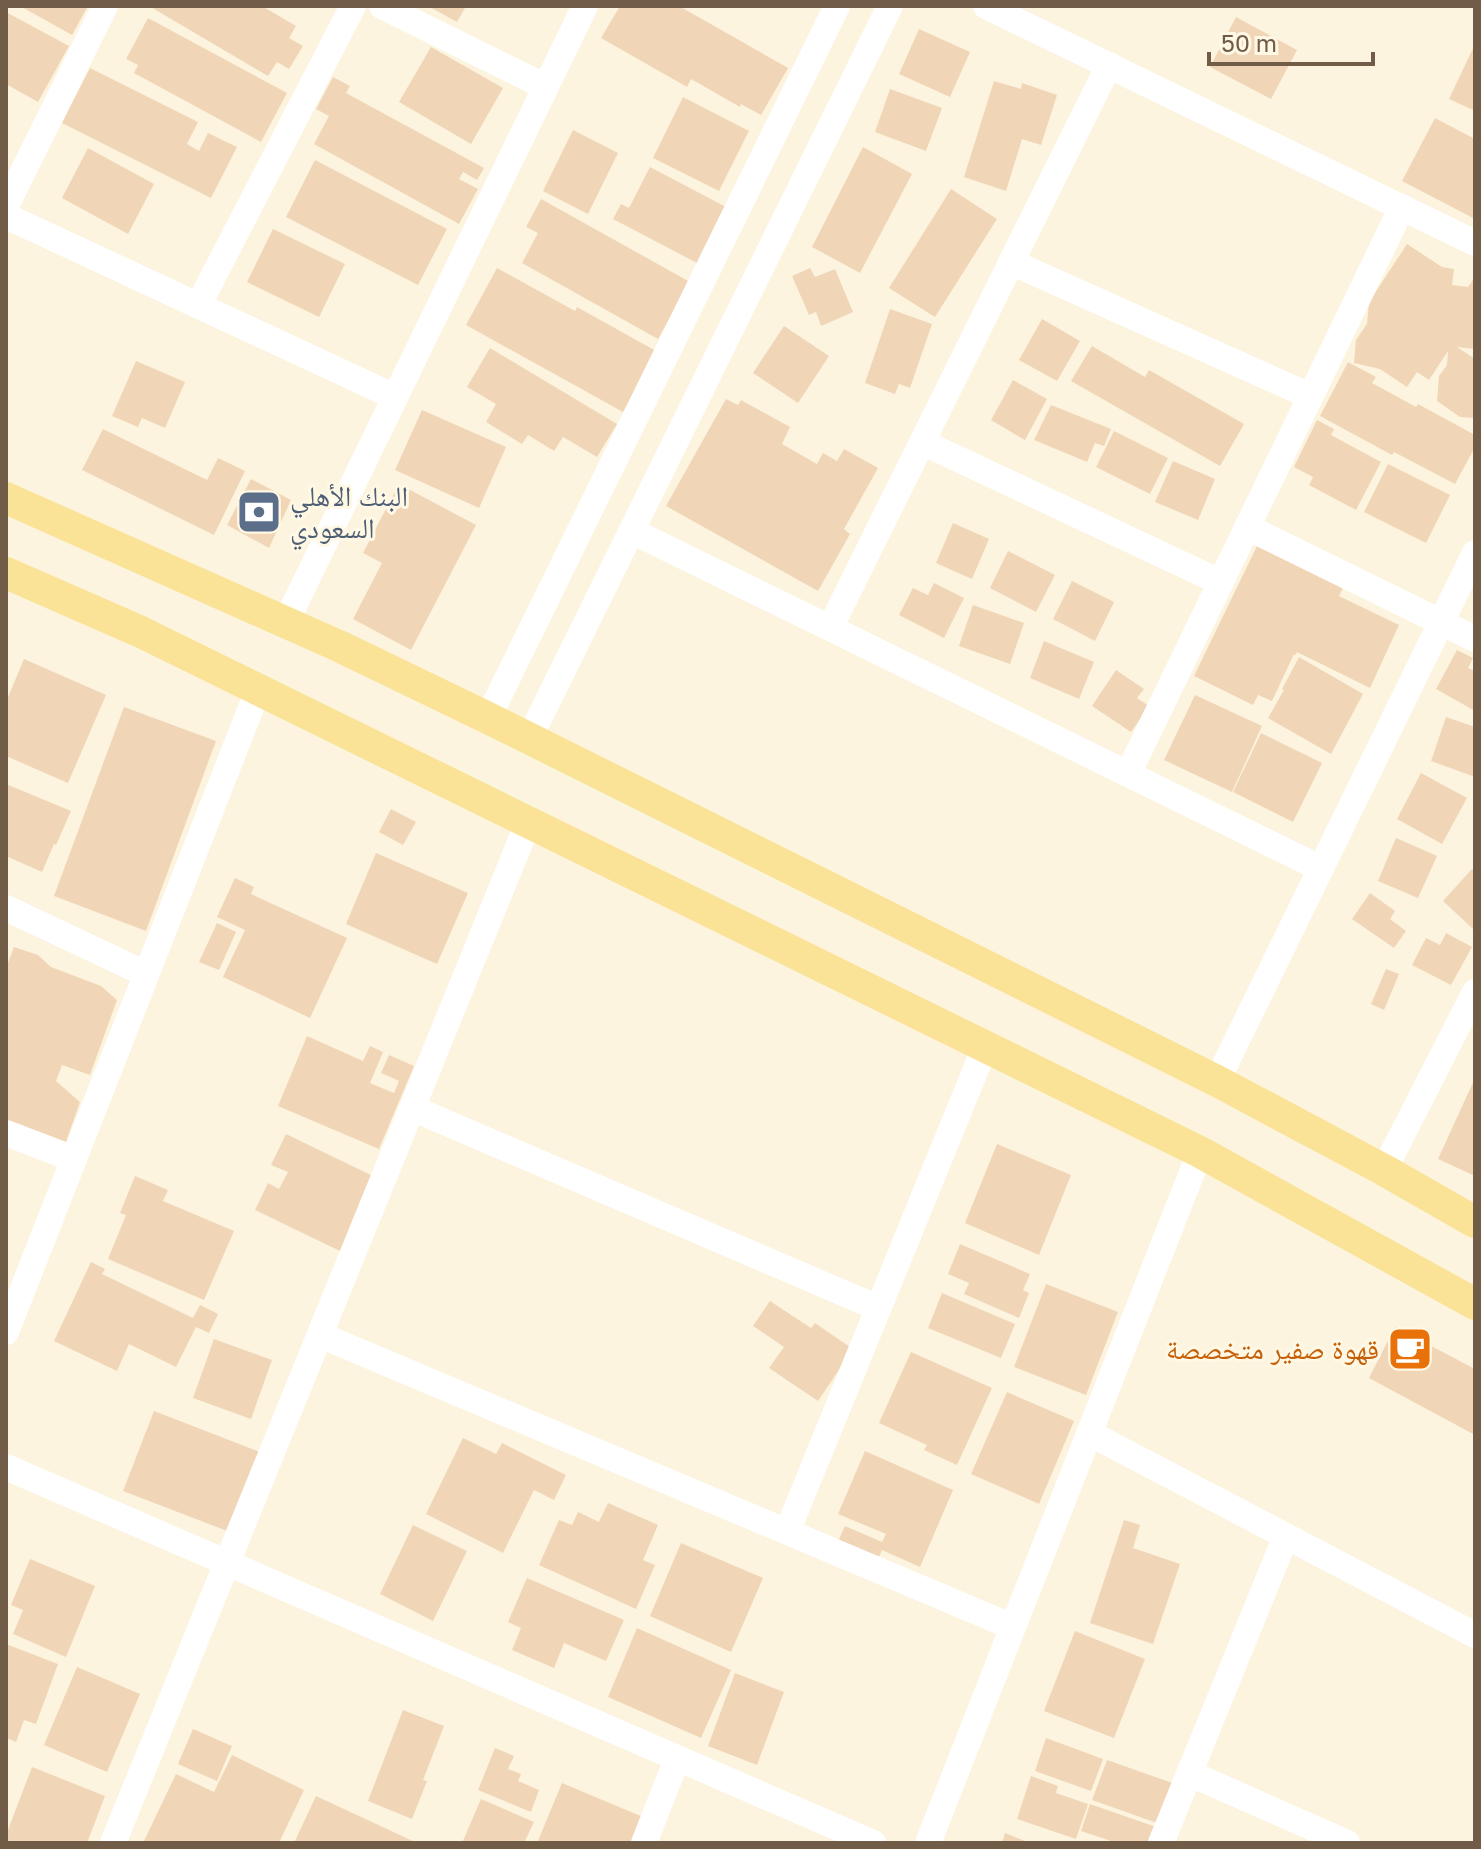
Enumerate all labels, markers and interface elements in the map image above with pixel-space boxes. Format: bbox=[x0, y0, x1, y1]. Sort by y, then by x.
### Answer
scale bar bbox=[1209, 16, 1373, 66]
text: 50 m bbox=[1221, 28, 1277, 57]
place label: البنك الأهلي السعودي bbox=[290, 479, 408, 551]
bank icon: البنك الأهلي السعودي bbox=[235, 488, 283, 536]
cafe icon: قهوة صفير متخصصة bbox=[1386, 1325, 1434, 1373]
place label: قهوة صفير متخصصة bbox=[1166, 1332, 1379, 1365]

